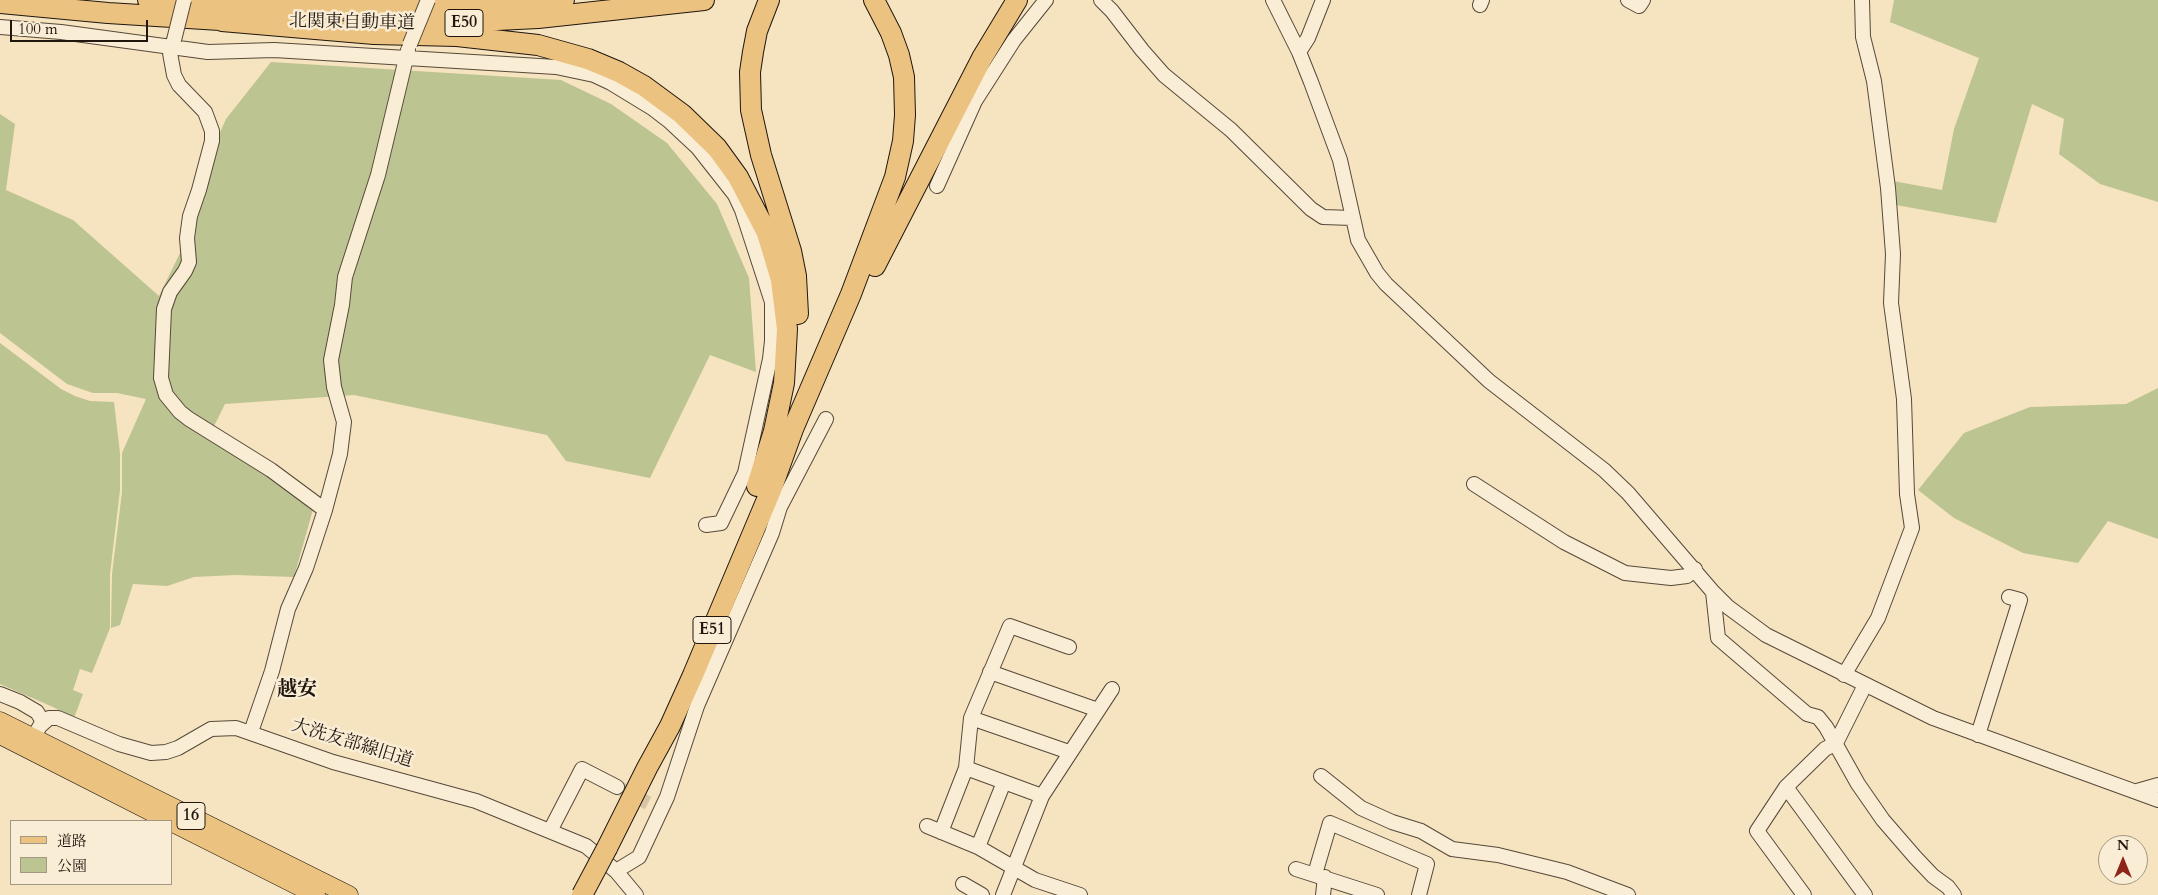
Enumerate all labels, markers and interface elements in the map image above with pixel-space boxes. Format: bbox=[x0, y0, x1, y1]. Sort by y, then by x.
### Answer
road number: E50 bbox=[445, 9, 483, 36]
scale bar bbox=[12, 10, 150, 42]
street label: 北関東自動車道 bbox=[289, 11, 415, 35]
text: 100 m bbox=[18, 19, 58, 39]
road number: E51 bbox=[693, 616, 731, 644]
district label: 越安 bbox=[277, 678, 317, 702]
street label: 大洗友部線旧道 bbox=[289, 715, 415, 773]
road number: 16 bbox=[177, 802, 205, 829]
legend bbox=[10, 820, 172, 885]
text: 道路 bbox=[57, 831, 87, 851]
north arrow bbox=[2098, 835, 2148, 885]
text: N bbox=[2117, 836, 2129, 855]
text: 公園 bbox=[57, 856, 87, 876]

